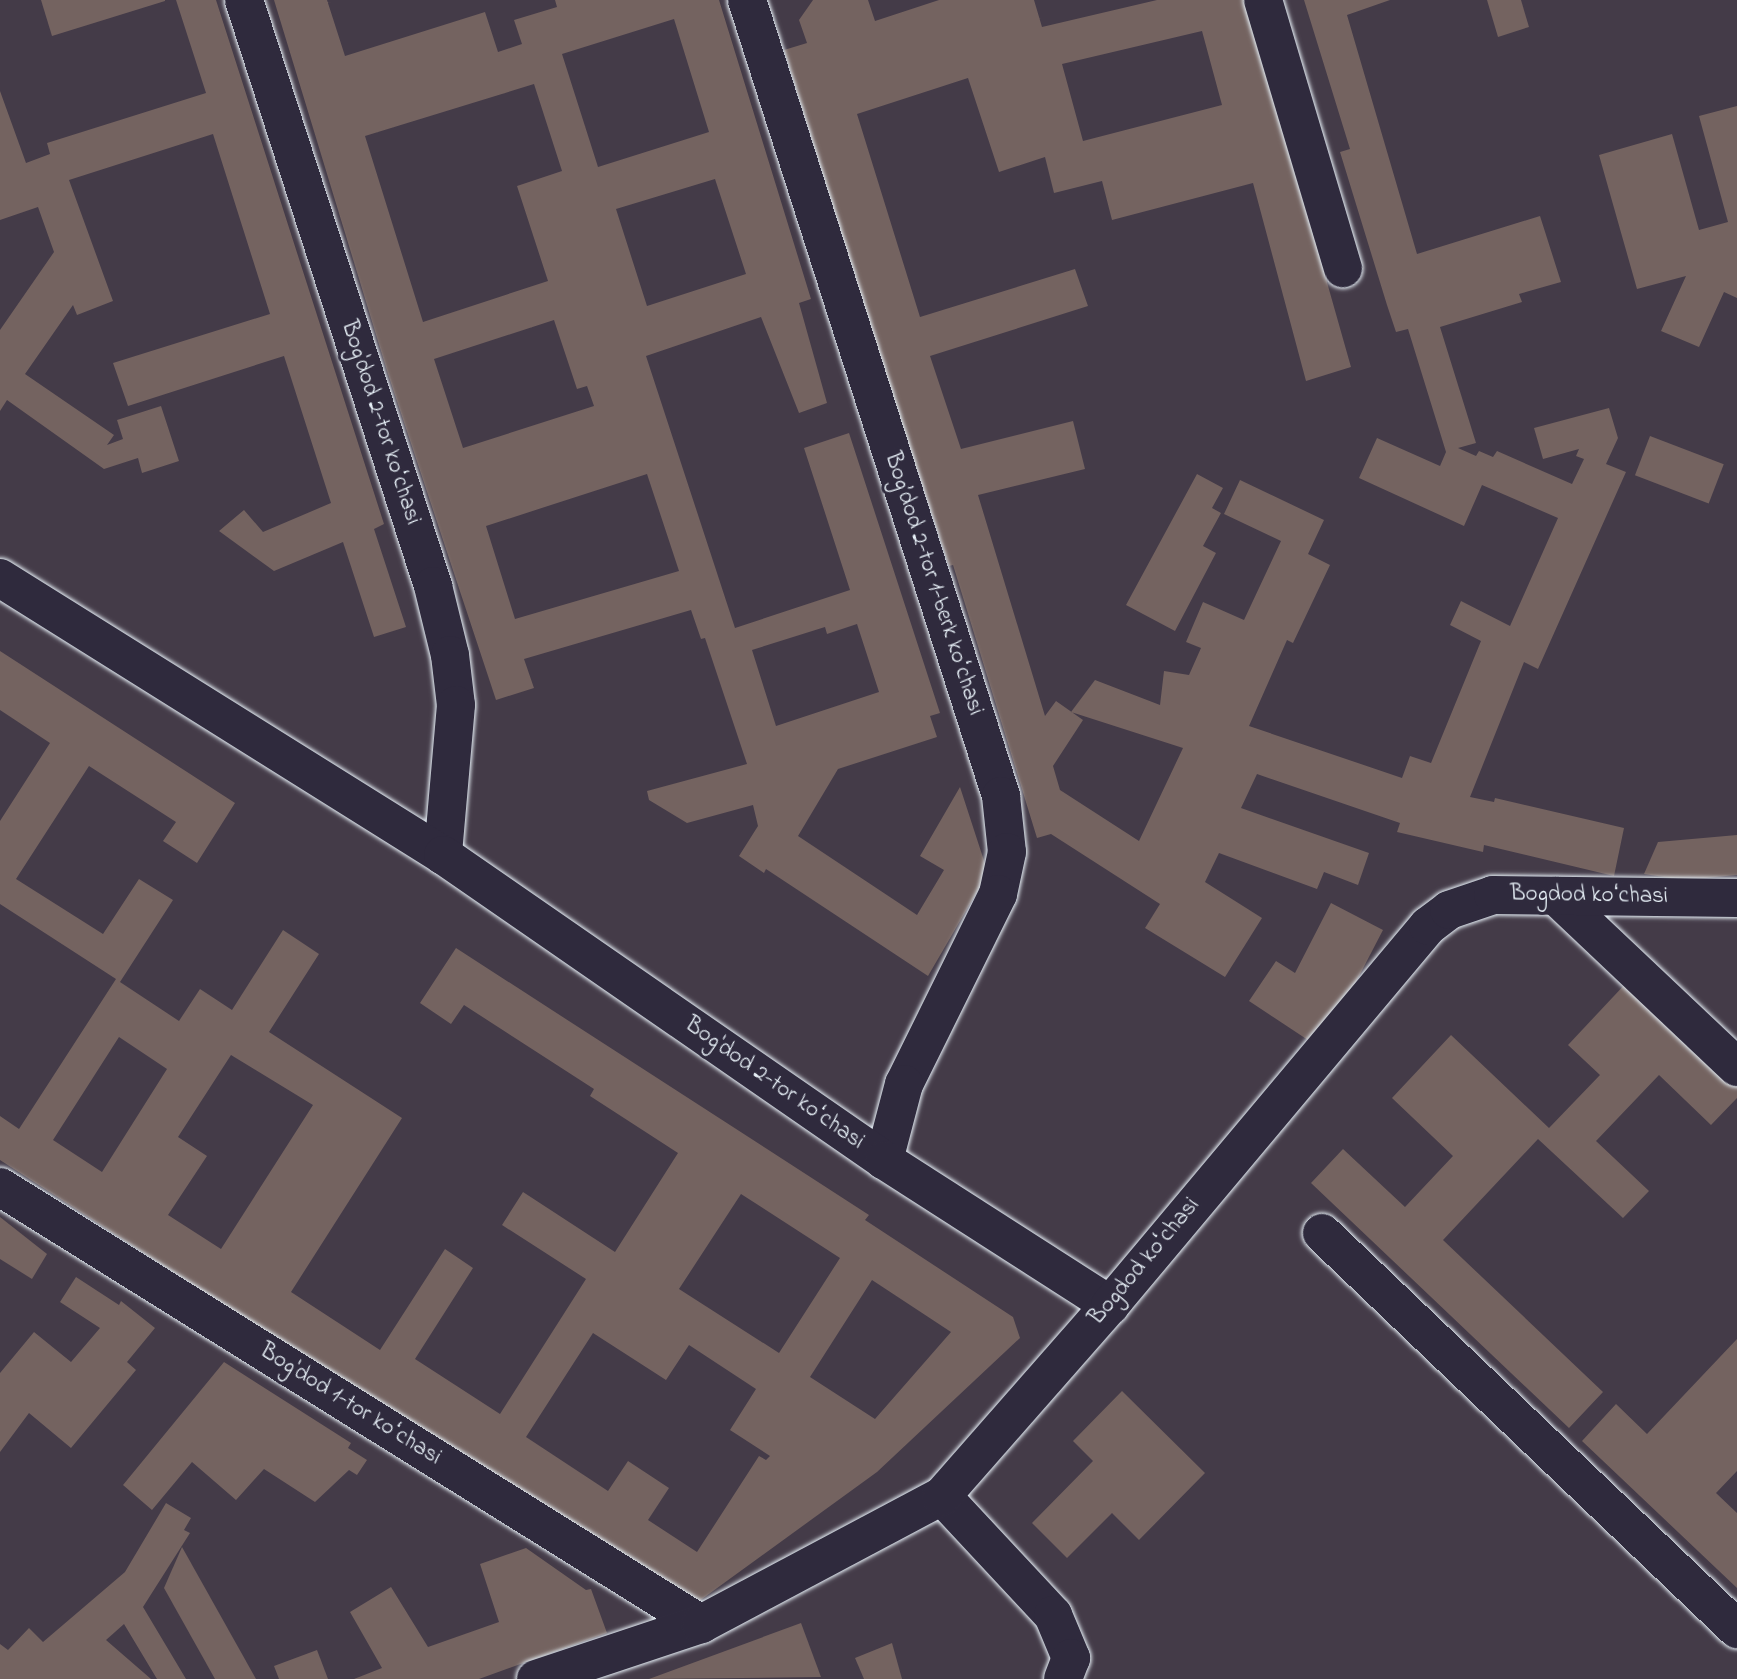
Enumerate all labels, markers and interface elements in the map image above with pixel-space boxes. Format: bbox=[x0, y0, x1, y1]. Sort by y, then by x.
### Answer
street label: Bog'dod 2-tor koʻchasi bbox=[334, 317, 426, 529]
street label: Bogʼdod 2-tor 1-berk koʻchasi bbox=[877, 449, 989, 719]
street label: Bogdod koʻchasi bbox=[1510, 881, 1668, 911]
street label: Bog'dod 2-tor koʻchasi bbox=[679, 1012, 869, 1156]
street label: Bogdod koʻchasi bbox=[1084, 1193, 1206, 1331]
street label: Bog'dod 1-tor koʻchasi bbox=[254, 1338, 446, 1472]

